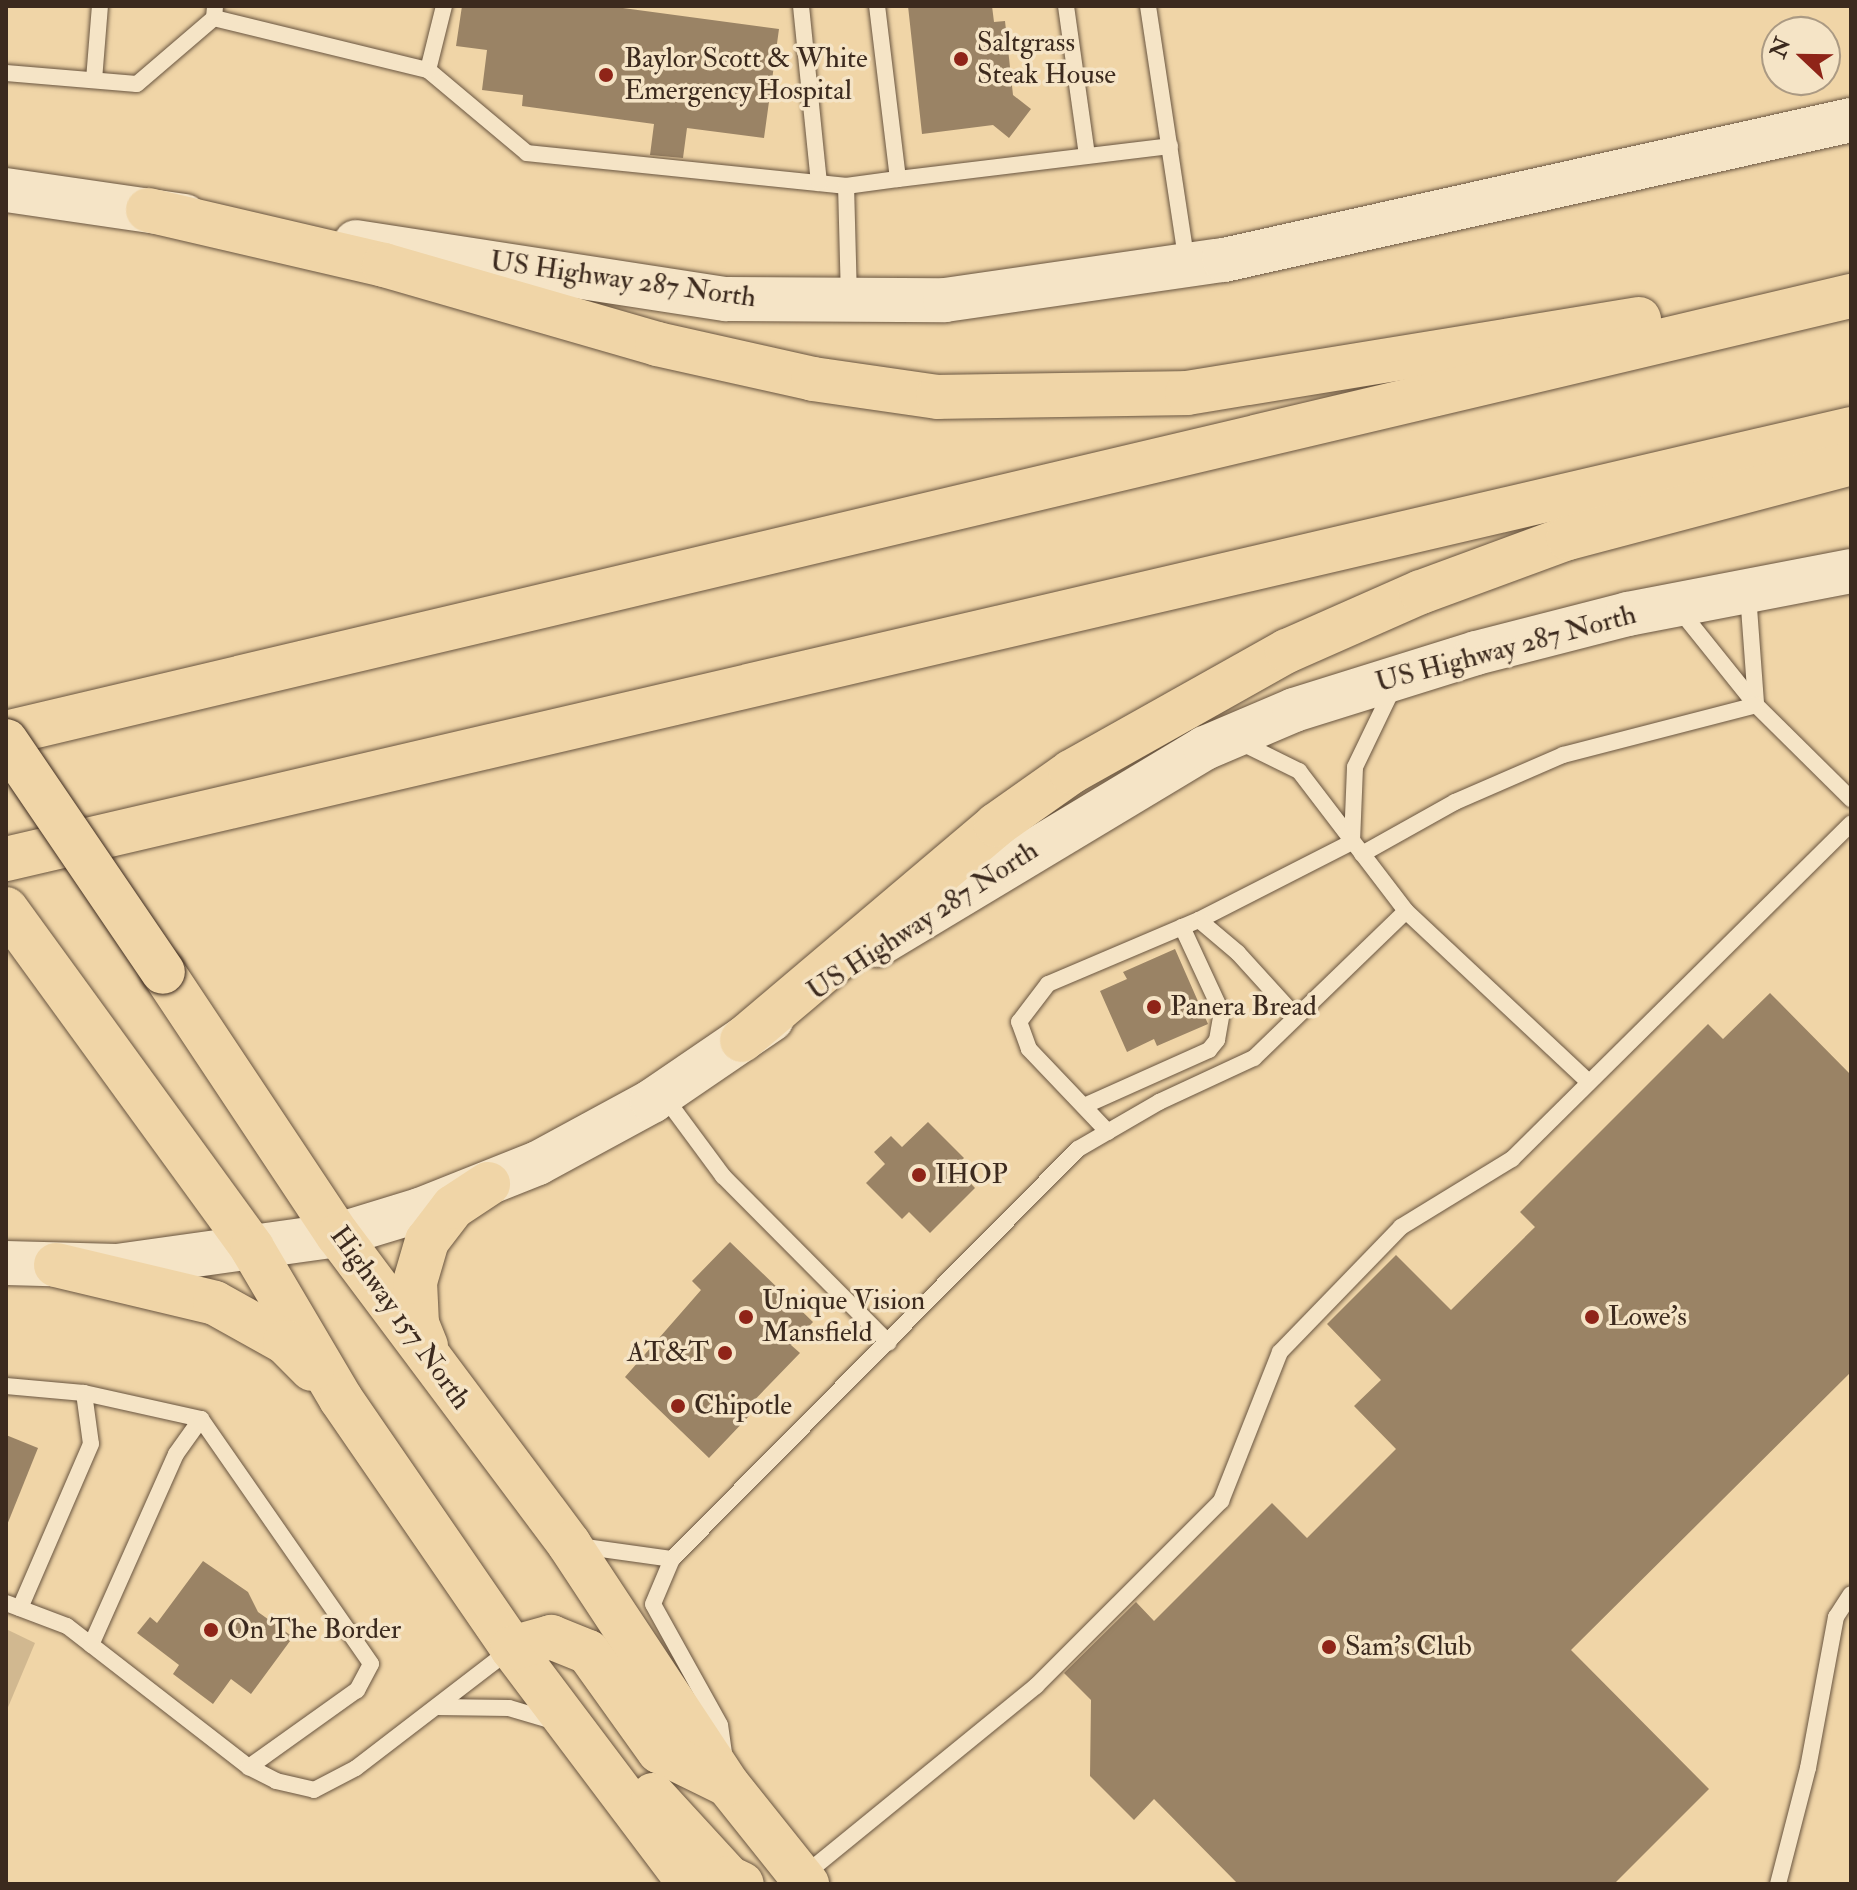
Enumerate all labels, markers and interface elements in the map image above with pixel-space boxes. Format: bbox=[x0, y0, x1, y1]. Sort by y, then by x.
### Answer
north arrow bbox=[1761, 16, 1841, 96]
place label: Saltgrass Steak House bbox=[977, 26, 1116, 92]
text: N bbox=[1764, 33, 1797, 62]
place label: Baylor Scott & White Emergency Hospital bbox=[624, 42, 868, 108]
marker: Saltgrass Steak House bbox=[952, 50, 970, 68]
marker: Baylor Scott & White Emergency Hospital bbox=[595, 64, 617, 86]
street label: US Highway 287 North bbox=[488, 245, 758, 315]
street label: US Highway 287 North bbox=[1372, 598, 1640, 700]
street label: US Highway 287 North bbox=[801, 834, 1045, 1008]
place label: Panera Bread bbox=[1170, 990, 1317, 1024]
marker: Panera Bread bbox=[1145, 998, 1163, 1016]
place label: IHOP bbox=[935, 1158, 1008, 1192]
marker: IHOP bbox=[910, 1166, 928, 1184]
street label: Highway 157 North bbox=[322, 1220, 478, 1416]
place label: Unique Vision Mansfield bbox=[762, 1284, 925, 1350]
place label: Lowe's bbox=[1608, 1300, 1687, 1334]
marker: Unique Vision Mansfield bbox=[737, 1308, 755, 1326]
marker: Lowe's bbox=[1583, 1308, 1601, 1326]
place label: AT&T bbox=[627, 1336, 709, 1370]
marker: AT&T bbox=[716, 1344, 734, 1362]
place label: Chipotle bbox=[694, 1389, 792, 1423]
marker: Chipotle bbox=[669, 1397, 687, 1415]
place label: On The Border bbox=[227, 1613, 401, 1647]
marker: On The Border bbox=[202, 1621, 220, 1639]
place label: Sam's Club bbox=[1345, 1630, 1472, 1664]
marker: Sam's Club bbox=[1320, 1638, 1338, 1656]

